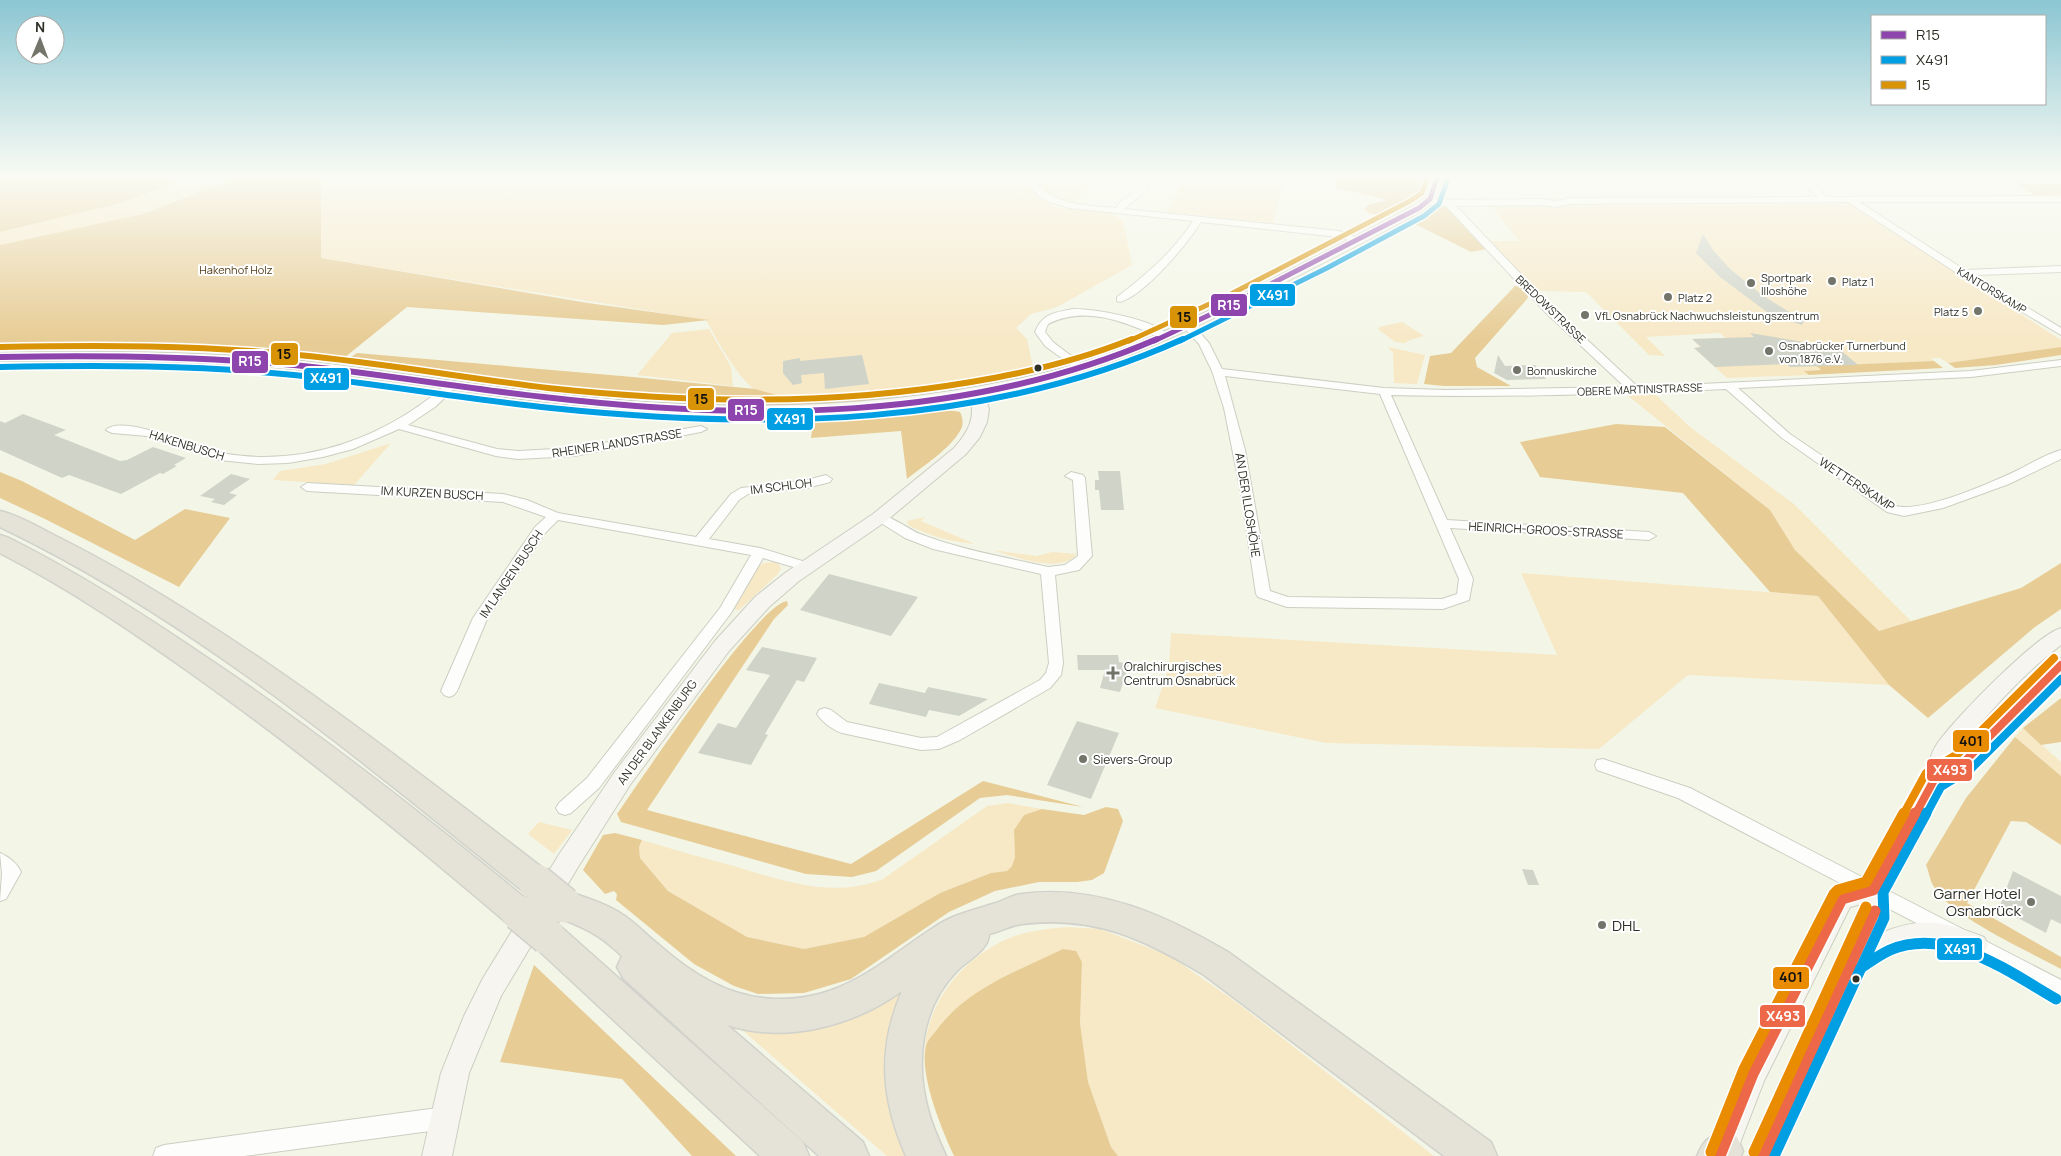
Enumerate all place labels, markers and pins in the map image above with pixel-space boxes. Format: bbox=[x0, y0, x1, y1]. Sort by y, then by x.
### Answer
place label: Sportpark Illoshöhe bbox=[1761, 270, 1812, 298]
place label: Platz 1 bbox=[1842, 274, 1874, 289]
marker: Platz 1 bbox=[1826, 275, 1838, 287]
marker: Sportpark Illoshöhe bbox=[1745, 277, 1757, 289]
place label: Platz 2 bbox=[1678, 290, 1712, 305]
marker: Platz 2 bbox=[1662, 291, 1674, 303]
place label: Platz 5 bbox=[1934, 304, 1968, 319]
marker: Platz 5 bbox=[1972, 305, 1984, 317]
place label: VfL Osnabrück Nachwuchsleistungszentrum bbox=[1595, 308, 1819, 323]
marker: VfL Osnabrück Nachwuchsleistungszentrum bbox=[1579, 309, 1591, 321]
place label: Osnabrücker Turnerbund von 1876 e.V. bbox=[1779, 338, 1906, 366]
marker: Osnabrücker Turnerbund von 1876 e.V. bbox=[1763, 345, 1775, 357]
unlabelled marker bbox=[1033, 363, 1043, 373]
place label: Bonnuskirche bbox=[1527, 363, 1597, 378]
marker: Bonnuskirche bbox=[1511, 364, 1523, 376]
place label: Oralchirurgisches Centrum Osnabrück bbox=[1124, 658, 1236, 689]
marker: Oralchirurgisches Centrum Osnabrück bbox=[1106, 666, 1120, 680]
place label: Sievers-Group bbox=[1093, 751, 1172, 768]
marker: Sievers-Group bbox=[1077, 753, 1089, 765]
place label: Garner Hotel Osnabrück bbox=[1934, 883, 2022, 921]
marker: Garner Hotel Osnabrück bbox=[2025, 896, 2037, 908]
place label: DHL bbox=[1612, 915, 1640, 936]
marker: DHL bbox=[1596, 919, 1608, 931]
unlabelled marker bbox=[1851, 974, 1861, 984]

